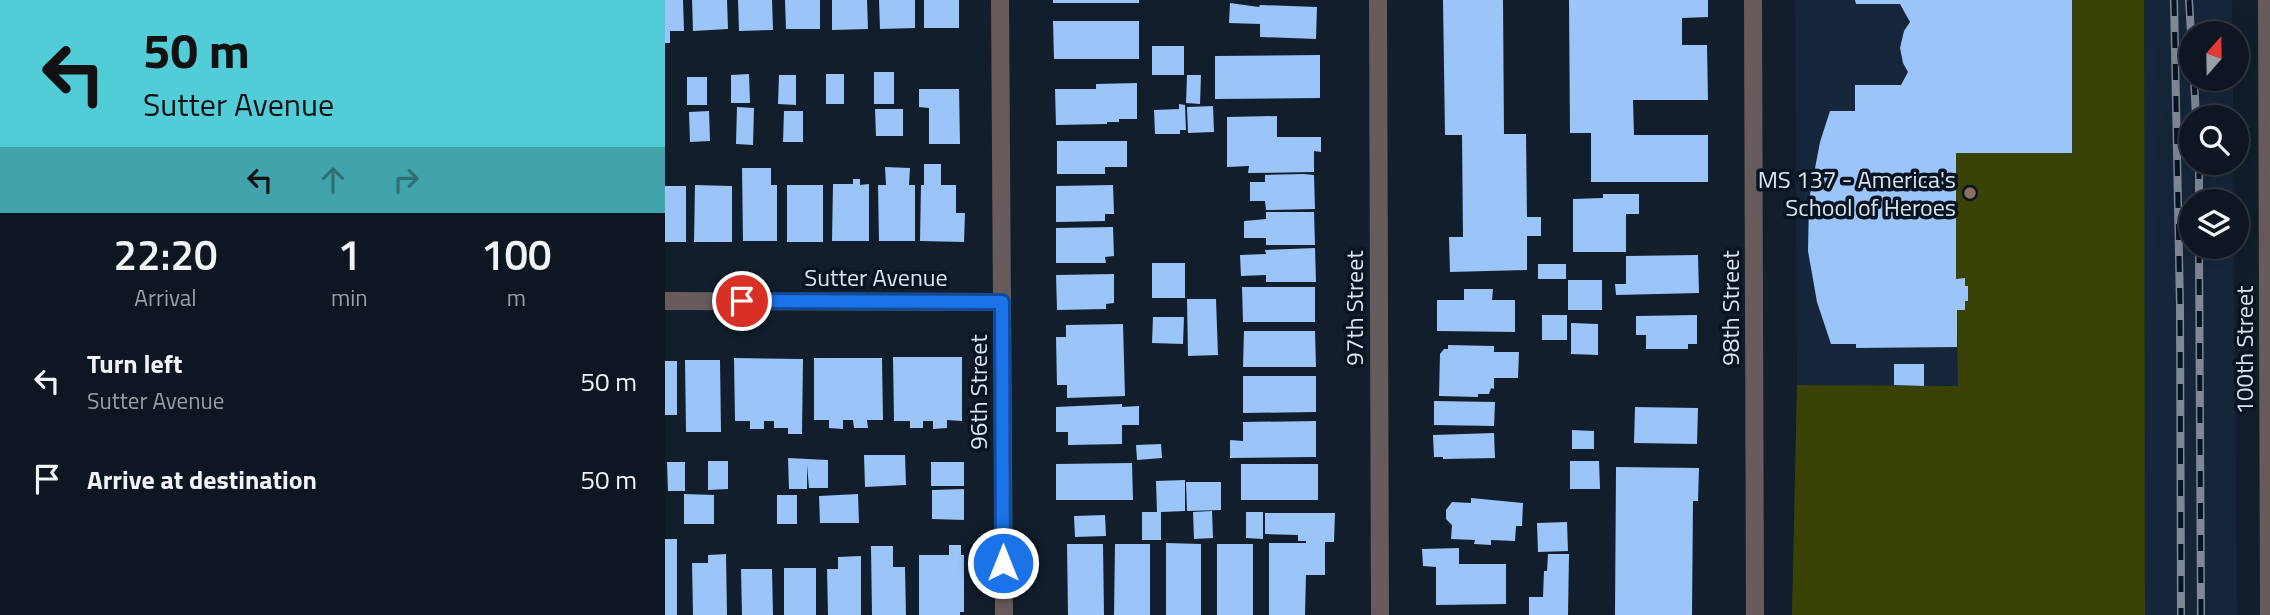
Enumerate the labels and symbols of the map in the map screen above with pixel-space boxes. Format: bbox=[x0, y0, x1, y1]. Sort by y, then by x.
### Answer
north arrow bbox=[2179, 21, 2249, 91]
place label: MS 137 - America's School of Heroes bbox=[1758, 161, 1956, 225]
marker: MS 137 - America's School of Heroes bbox=[1962, 185, 1978, 201]
street label: 97th Street bbox=[1336, 250, 1372, 366]
street label: 98th Street bbox=[1712, 250, 1748, 366]
street label: Sutter Avenue bbox=[804, 259, 948, 295]
pin bbox=[712, 271, 772, 331]
street label: 100th Street bbox=[2226, 285, 2262, 414]
street label: 96th Street bbox=[960, 334, 996, 450]
position arrow bbox=[966, 526, 1040, 600]

